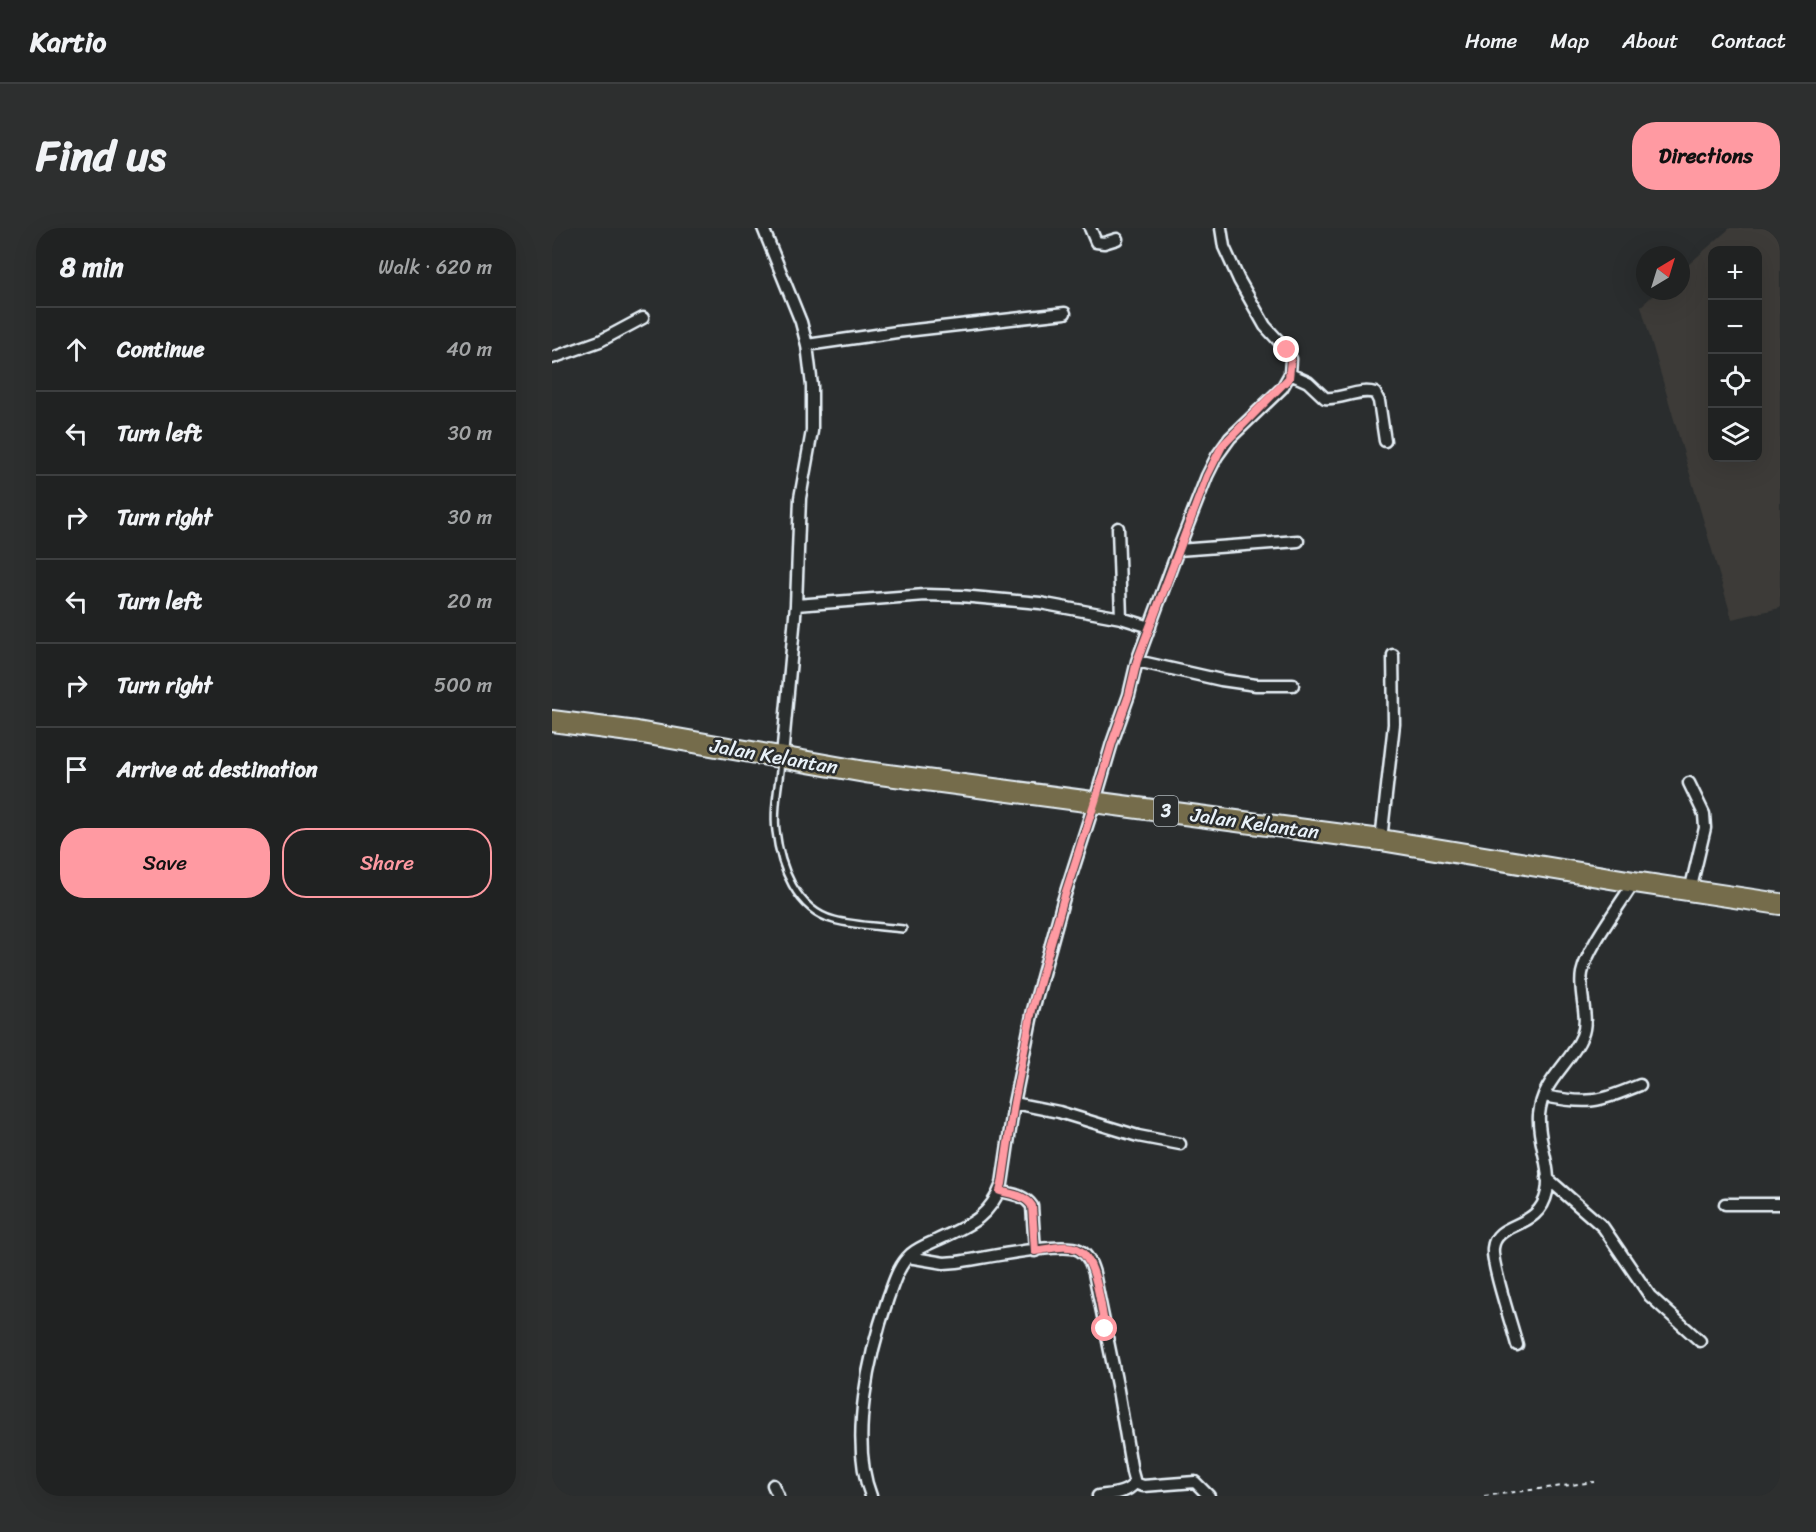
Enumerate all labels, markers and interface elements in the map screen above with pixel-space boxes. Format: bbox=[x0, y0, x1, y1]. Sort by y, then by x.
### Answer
text: Kartio bbox=[30, 17, 106, 66]
text: Home bbox=[1465, 22, 1517, 60]
text: Map bbox=[1550, 22, 1589, 60]
text: About bbox=[1622, 22, 1679, 60]
text: Contact bbox=[1712, 22, 1786, 60]
text: Find us bbox=[36, 119, 166, 193]
button: Directions bbox=[1632, 122, 1780, 190]
text: 8 min bbox=[60, 244, 124, 290]
north arrow bbox=[1636, 246, 1690, 300]
map controls bbox=[1708, 246, 1762, 462]
button: + bbox=[1708, 246, 1762, 300]
text: Walk · 620 m bbox=[378, 250, 492, 285]
button: − bbox=[1708, 300, 1762, 354]
text: Continue bbox=[117, 330, 205, 369]
text: 40 m bbox=[446, 332, 492, 367]
icon: ahead bbox=[60, 333, 93, 366]
route end bbox=[1273, 336, 1299, 362]
button: locate bbox=[1708, 354, 1762, 408]
button: layers bbox=[1708, 408, 1762, 462]
text: Turn left bbox=[117, 414, 202, 453]
text: 30 m bbox=[448, 416, 492, 451]
icon: left bbox=[60, 417, 93, 450]
text: Turn right bbox=[117, 498, 212, 537]
text: 30 m bbox=[448, 500, 492, 535]
icon: right bbox=[60, 501, 93, 534]
text: Turn left bbox=[117, 582, 202, 621]
text: 20 m bbox=[447, 584, 492, 619]
icon: left bbox=[60, 585, 93, 618]
text: Turn right bbox=[117, 666, 212, 705]
text: 500 m bbox=[434, 668, 492, 703]
icon: right bbox=[60, 669, 93, 702]
street label: Jalan Kelantan bbox=[706, 728, 841, 785]
text: Arrive at destination bbox=[117, 750, 318, 789]
icon: arrive bbox=[60, 753, 93, 786]
road number: 3 bbox=[1154, 796, 1178, 826]
street label: Jalan Kelantan bbox=[1188, 797, 1321, 850]
button: Save bbox=[60, 828, 270, 898]
button: Share bbox=[282, 828, 492, 898]
route start bbox=[1091, 1315, 1117, 1341]

